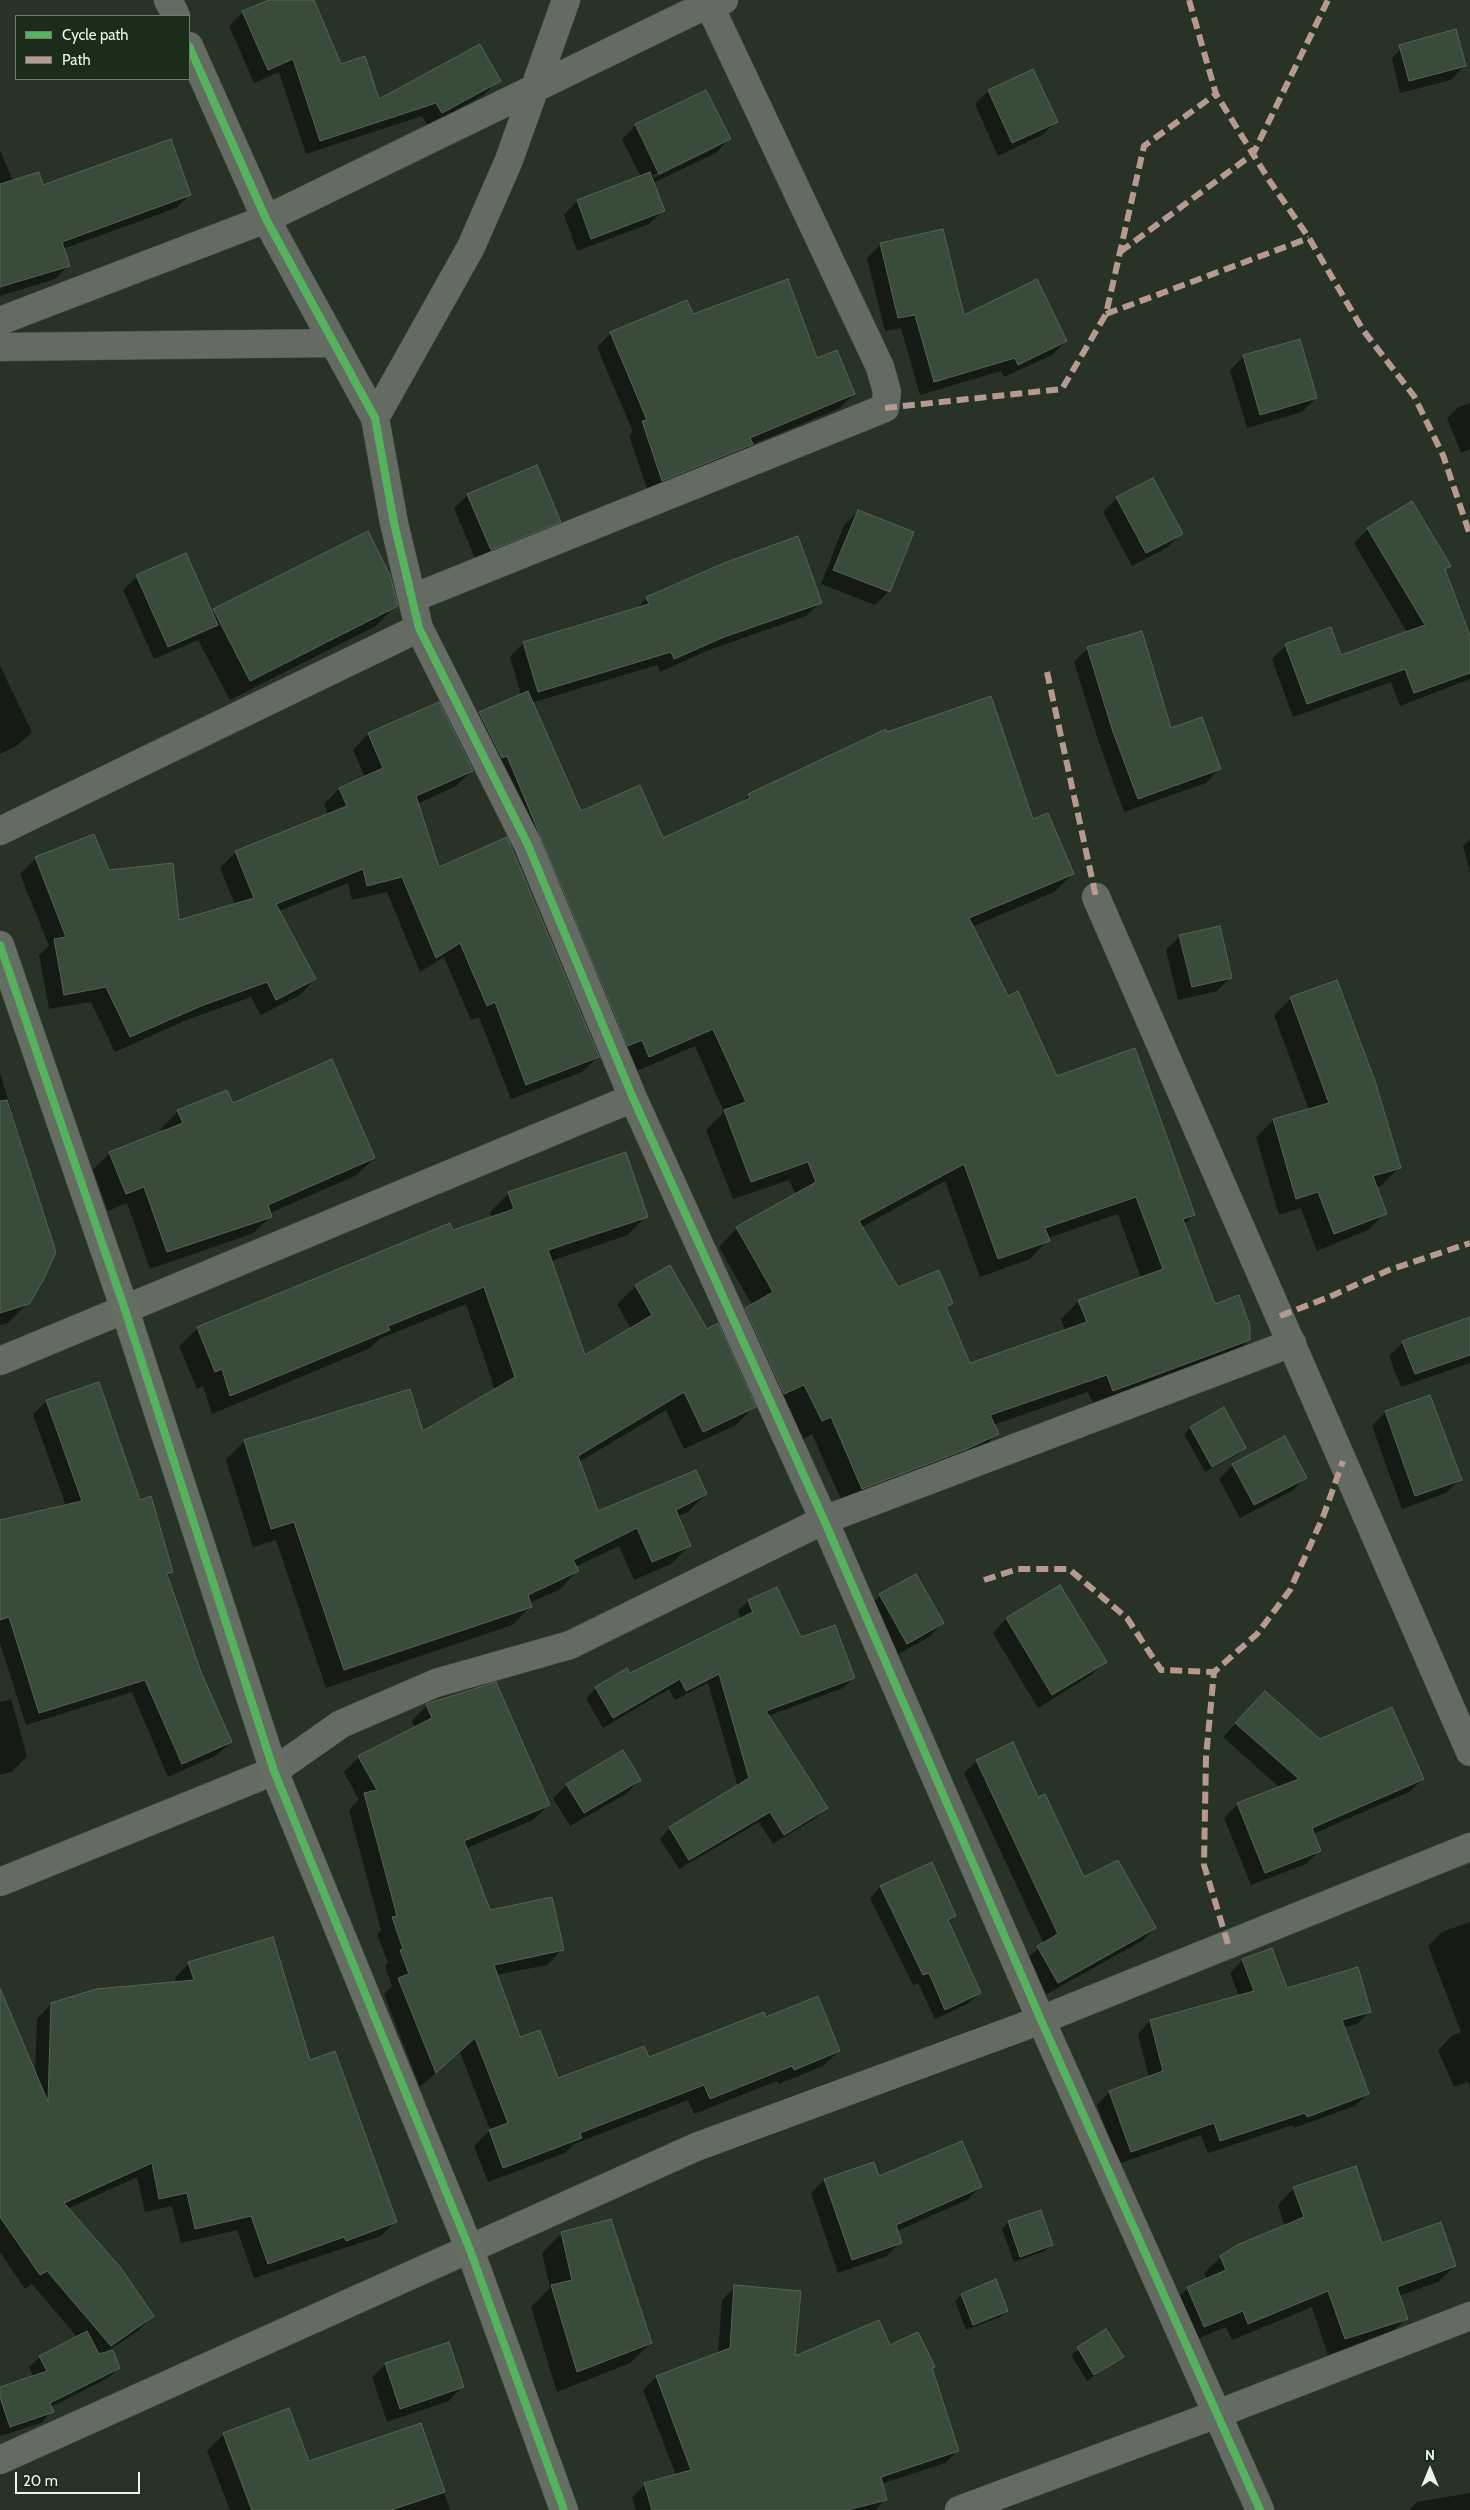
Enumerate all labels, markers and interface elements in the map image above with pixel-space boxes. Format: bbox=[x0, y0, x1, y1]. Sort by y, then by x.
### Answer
legend bbox=[15, 15, 190, 80]
text: Cycle path bbox=[62, 26, 128, 44]
text: Path bbox=[62, 51, 91, 69]
north arrow bbox=[1405, 2445, 1455, 2495]
text: N bbox=[1425, 2446, 1435, 2464]
scale bar bbox=[18, 2462, 142, 2494]
text: 20 m bbox=[23, 2472, 58, 2490]

